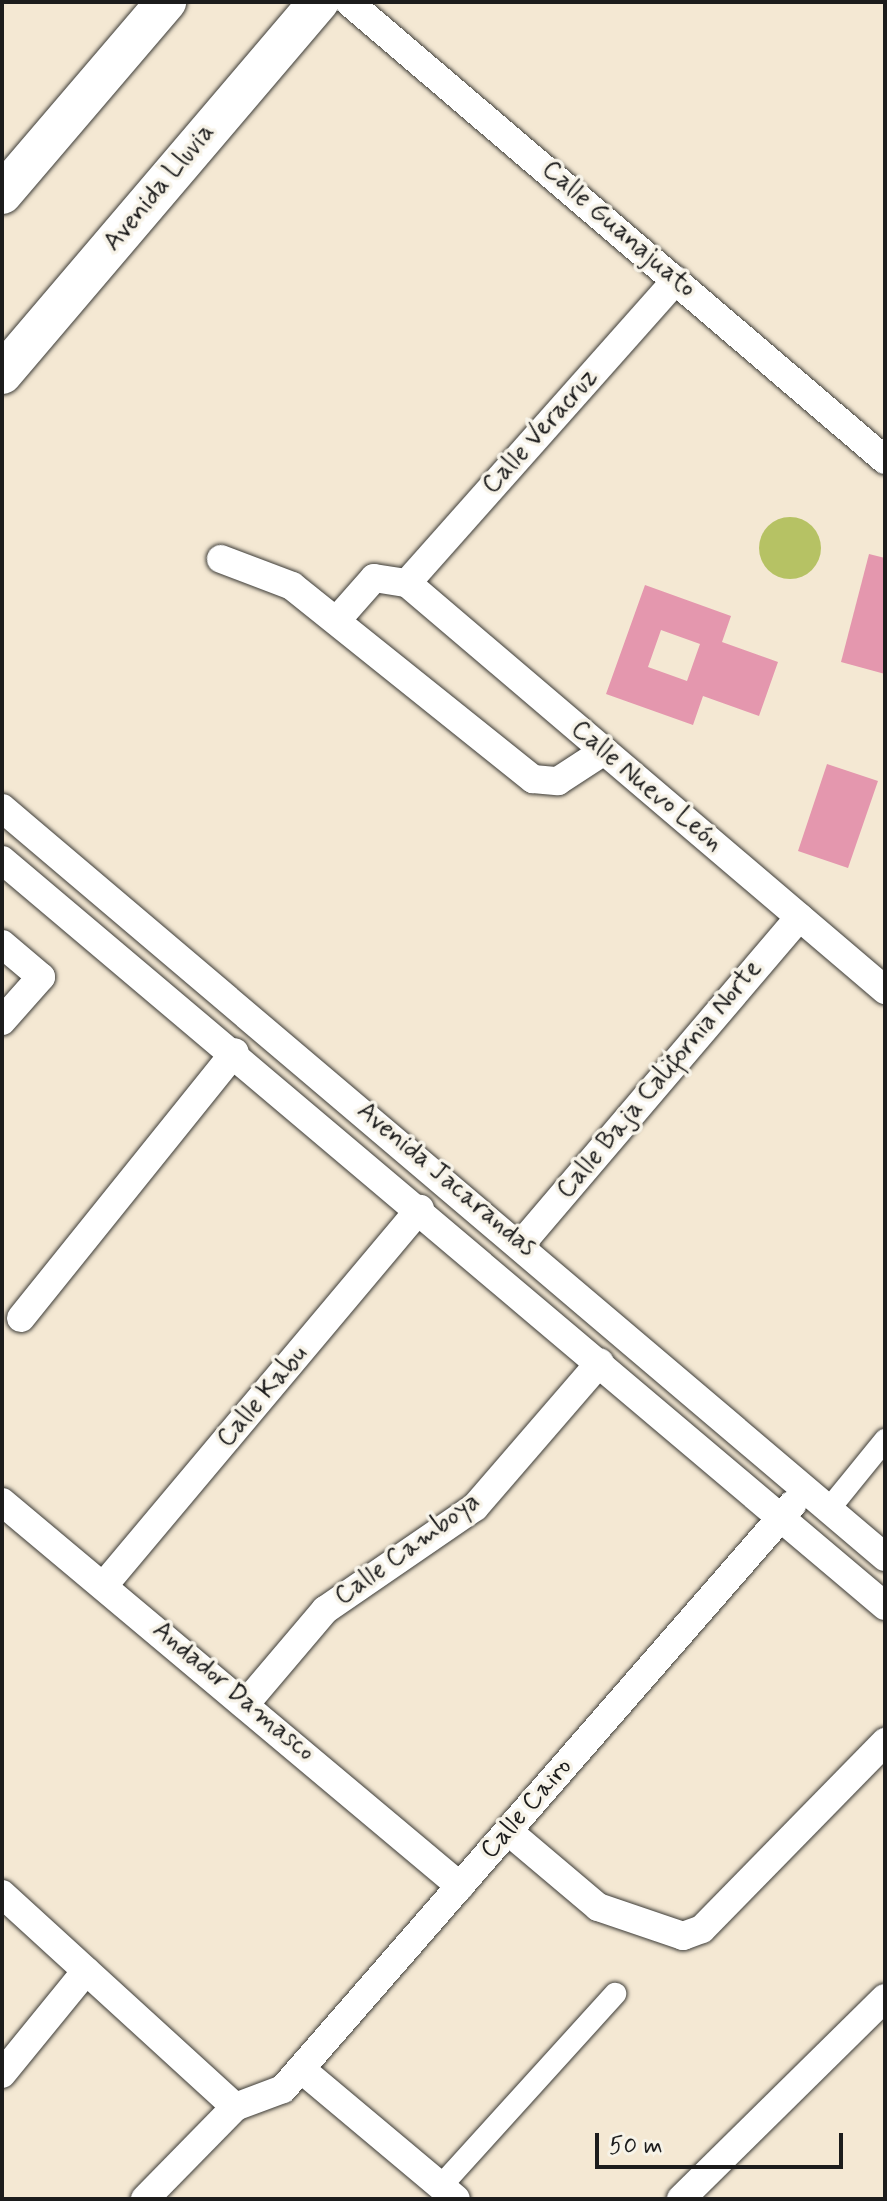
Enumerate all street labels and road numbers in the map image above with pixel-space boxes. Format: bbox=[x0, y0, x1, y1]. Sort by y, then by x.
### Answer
street label: Avenida Lluvia bbox=[96, 116, 224, 260]
street label: Calle Guanajuato bbox=[537, 156, 699, 304]
street label: Calle Veracruz bbox=[475, 361, 607, 503]
street label: Calle Nuevo León bbox=[565, 715, 727, 859]
street label: Calle Baja California Norte bbox=[551, 954, 769, 1206]
street label: Avenida Jacarandas bbox=[350, 1096, 542, 1264]
street label: Calle Kabu bbox=[213, 1341, 313, 1453]
street label: Calle Camboya bbox=[329, 1487, 487, 1613]
street label: Andador Damasco bbox=[148, 1617, 318, 1767]
street label: Calle Cairo bbox=[475, 1753, 579, 1865]

